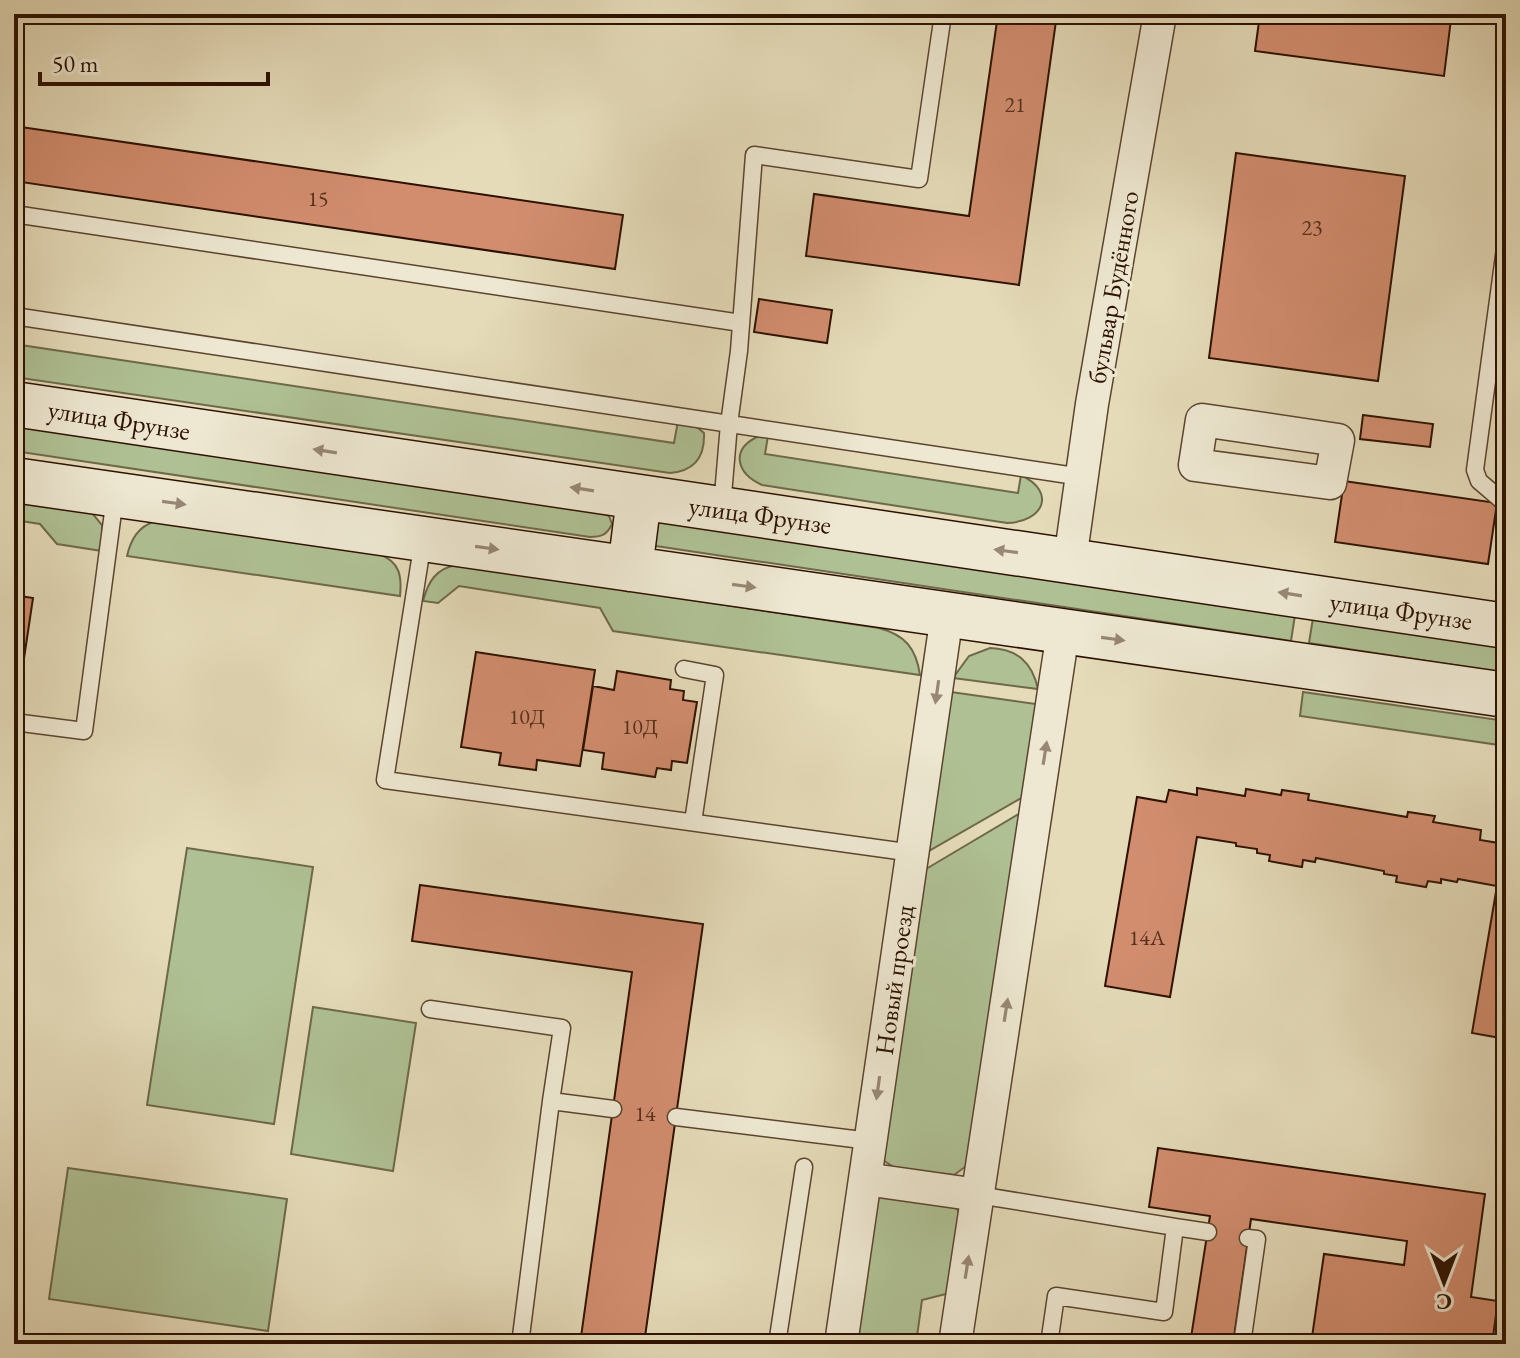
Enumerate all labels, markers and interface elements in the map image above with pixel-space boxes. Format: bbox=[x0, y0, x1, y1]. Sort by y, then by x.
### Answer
scale bar bbox=[40, 36, 268, 86]
text: 50 m bbox=[52, 48, 99, 79]
house number: 21 bbox=[1004, 90, 1026, 119]
house number: 15 bbox=[307, 184, 329, 213]
street label: бульвар Будённого bbox=[1079, 188, 1147, 386]
house number: 23 bbox=[1301, 213, 1323, 242]
street label: улица Фрунзе bbox=[45, 392, 193, 448]
one-way arrow bbox=[312, 444, 337, 457]
one-way arrow bbox=[569, 483, 594, 495]
street label: улица Фрунзе bbox=[687, 488, 833, 542]
one-way arrow bbox=[162, 497, 187, 510]
one-way arrow bbox=[475, 542, 500, 555]
one-way arrow bbox=[993, 544, 1018, 557]
one-way arrow bbox=[732, 580, 757, 593]
street label: улица Фрунзе bbox=[1328, 584, 1474, 638]
one-way arrow bbox=[1277, 587, 1302, 600]
one-way arrow bbox=[1101, 633, 1126, 646]
one-way arrow bbox=[930, 680, 943, 705]
house number: 10Д bbox=[509, 702, 545, 731]
house number: 10Д bbox=[622, 712, 658, 741]
one-way arrow bbox=[1039, 740, 1052, 765]
street label: Новый проезд bbox=[867, 903, 921, 1057]
house number: 14А bbox=[1129, 923, 1166, 952]
one-way arrow bbox=[1000, 997, 1013, 1022]
one-way arrow bbox=[871, 1076, 884, 1101]
house number: 14 bbox=[634, 1099, 656, 1128]
north arrow bbox=[1404, 1242, 1484, 1322]
one-way arrow bbox=[961, 1254, 974, 1279]
text: С bbox=[1436, 1287, 1452, 1316]

